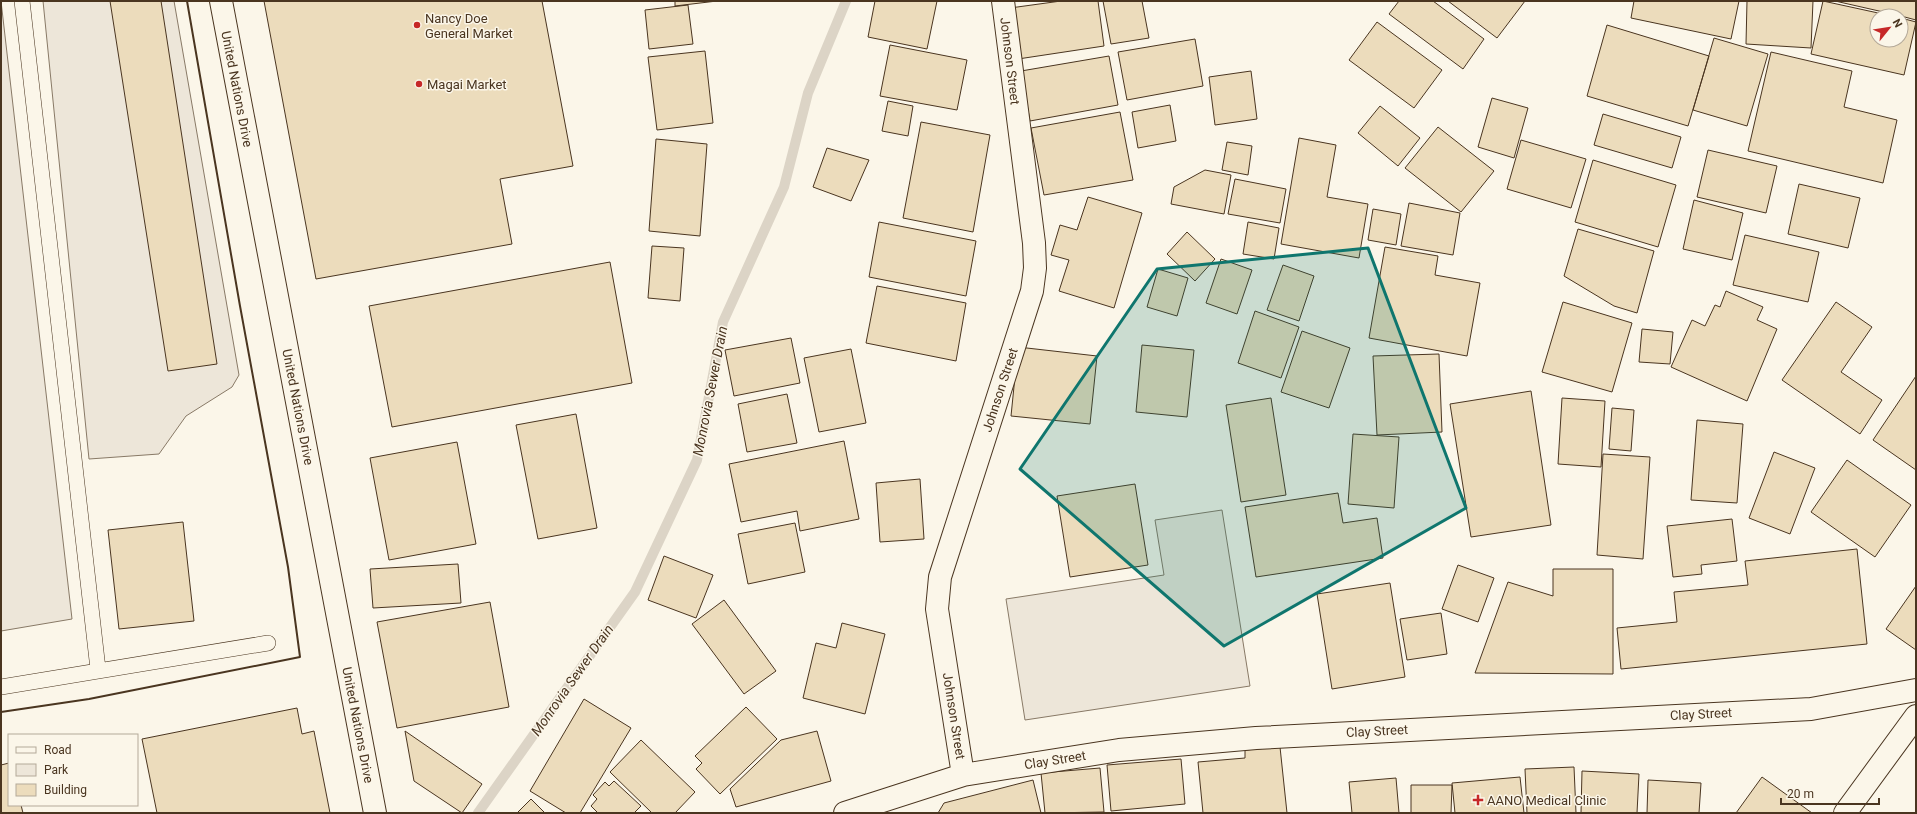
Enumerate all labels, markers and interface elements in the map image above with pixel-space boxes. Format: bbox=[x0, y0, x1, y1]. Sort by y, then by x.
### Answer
north arrow bbox=[1869, 8, 1909, 48]
place label: Nancy Doe General Market bbox=[425, 11, 513, 41]
street label: Johnson Street bbox=[997, 17, 1023, 105]
text: N bbox=[1890, 17, 1905, 30]
marker: Nancy Doe General Market bbox=[412, 20, 422, 30]
street label: United Nations Drive bbox=[218, 30, 256, 148]
place label: Magai Market bbox=[427, 77, 507, 92]
marker: Magai Market bbox=[414, 79, 424, 89]
water label: Monrovia Sewer Drain bbox=[690, 325, 730, 457]
street label: Johnson Street bbox=[979, 346, 1021, 434]
street label: United Nations Drive bbox=[279, 348, 317, 466]
water label: Monrovia Sewer Drain bbox=[528, 621, 616, 739]
street label: United Nations Drive bbox=[339, 666, 377, 784]
street label: Johnson Street bbox=[940, 671, 968, 761]
street label: Clay Street bbox=[1670, 705, 1732, 723]
street label: Clay Street bbox=[1346, 722, 1408, 740]
legend bbox=[8, 734, 138, 806]
text: Road bbox=[44, 743, 72, 757]
street label: Clay Street bbox=[1023, 748, 1087, 772]
text: Park bbox=[44, 763, 69, 777]
scale bar bbox=[1781, 780, 1879, 806]
text: Building bbox=[44, 783, 87, 797]
text: 20 m bbox=[1787, 787, 1814, 801]
place label: AANO Medical Clinic bbox=[1487, 793, 1607, 808]
marker: AANO Medical Clinic bbox=[1472, 794, 1484, 806]

